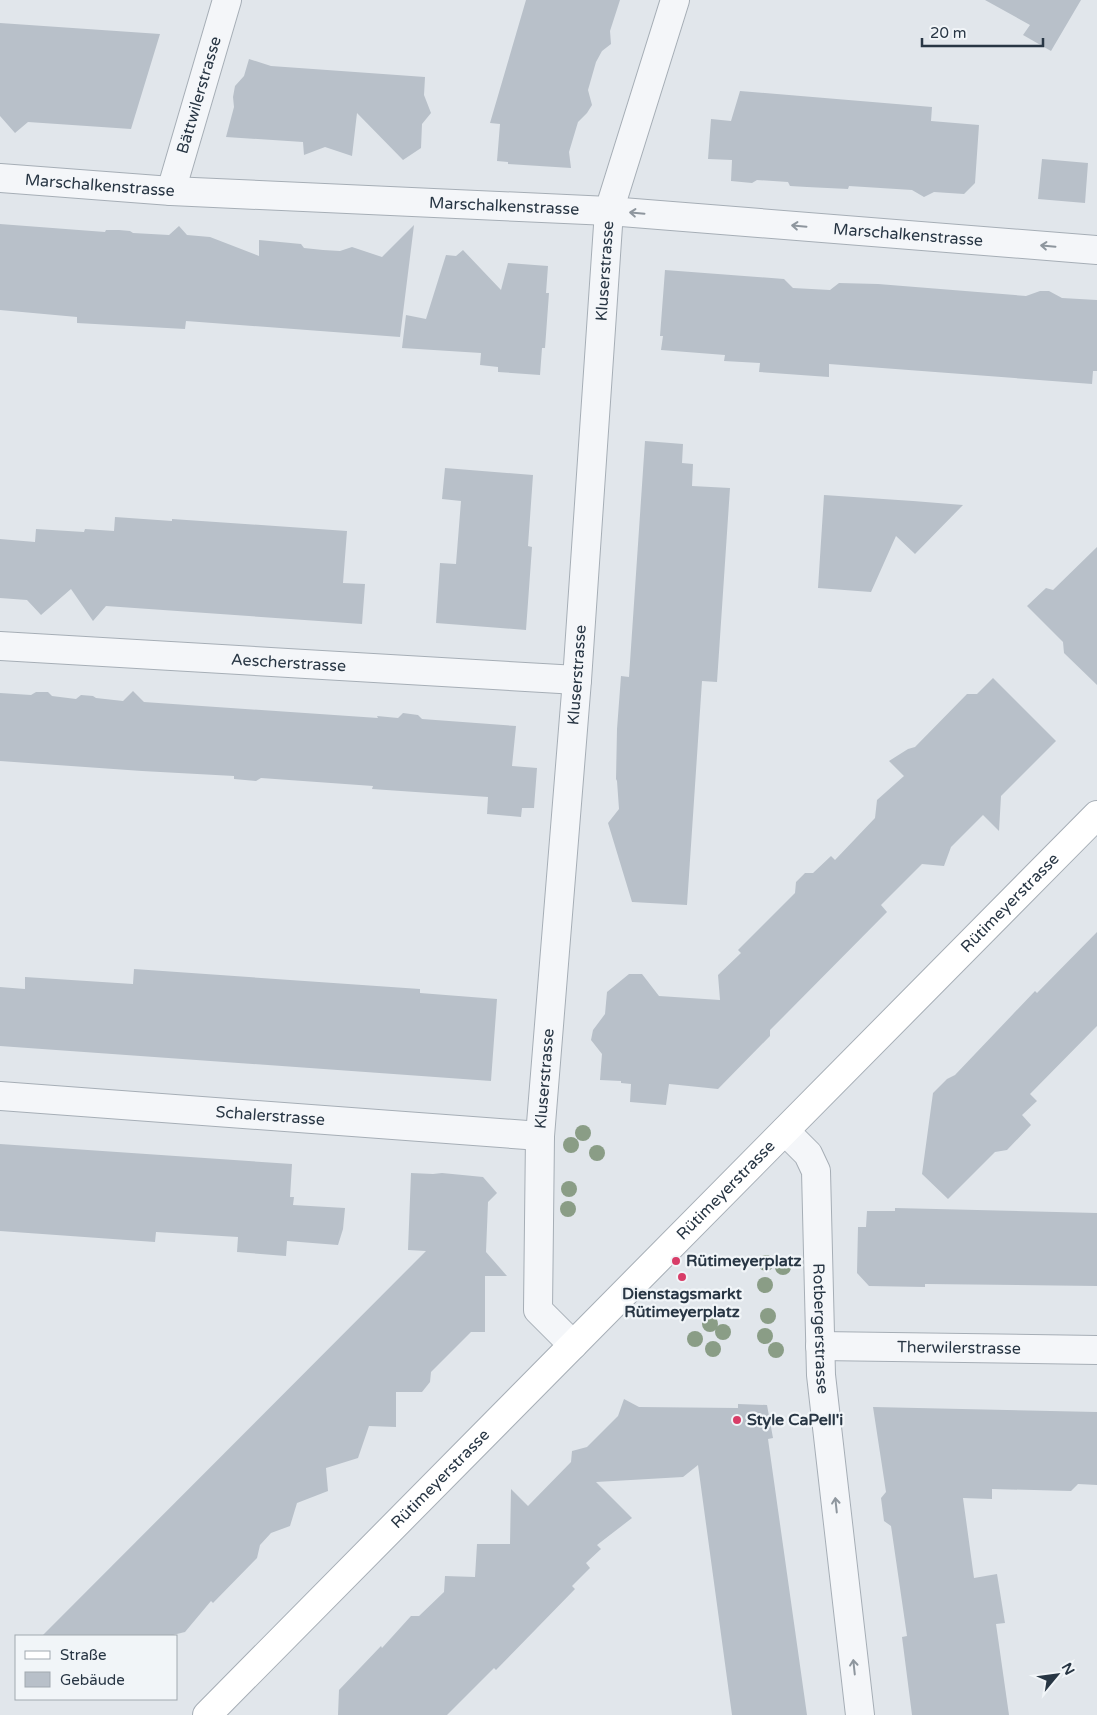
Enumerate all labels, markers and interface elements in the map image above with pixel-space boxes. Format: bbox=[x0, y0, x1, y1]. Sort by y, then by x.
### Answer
scale bar bbox=[922, 15, 1043, 47]
text: 20 m bbox=[930, 24, 967, 42]
street label: Bättwilerstrasse bbox=[172, 34, 226, 156]
street label: Marschalkenstrasse bbox=[24, 170, 175, 201]
street label: Marschalkenstrasse bbox=[429, 193, 580, 220]
one-way arrow bbox=[629, 209, 645, 218]
street label: Marschalkenstrasse bbox=[832, 219, 984, 251]
street label: Kluserstrasse bbox=[592, 220, 618, 322]
one-way arrow bbox=[791, 221, 807, 231]
one-way arrow bbox=[1041, 241, 1057, 251]
street label: Kluserstrasse bbox=[563, 624, 591, 726]
street label: Aescherstrasse bbox=[230, 650, 347, 676]
street label: Rütimeyerstrasse bbox=[956, 849, 1063, 957]
street label: Kluserstrasse bbox=[531, 1028, 559, 1130]
street label: Schalerstrasse bbox=[215, 1102, 326, 1130]
street label: Rütimeyerstrasse bbox=[672, 1136, 779, 1244]
place label: Rütimeyerplatz bbox=[686, 1251, 802, 1271]
marker: Rütimeyerplatz bbox=[670, 1255, 682, 1267]
street label: Rotbergerstrasse bbox=[808, 1263, 833, 1395]
marker: Dienstagsmarkt Rütimeyerplatz bbox=[676, 1271, 688, 1283]
place label: Dienstagsmarkt Rütimeyerplatz bbox=[622, 1284, 743, 1322]
street label: Therwilerstrasse bbox=[897, 1337, 1021, 1359]
place label: Style CaPell'i bbox=[747, 1410, 843, 1430]
marker: Style CaPell'i bbox=[731, 1414, 743, 1426]
street label: Rütimeyerstrasse bbox=[387, 1425, 494, 1533]
one-way arrow bbox=[831, 1497, 841, 1513]
legend bbox=[15, 1635, 178, 1700]
text: Straße bbox=[60, 1646, 106, 1664]
north arrow bbox=[1032, 1650, 1082, 1700]
one-way arrow bbox=[849, 1659, 859, 1675]
text: N bbox=[1058, 1660, 1078, 1678]
text: Gebäude bbox=[60, 1671, 125, 1689]

